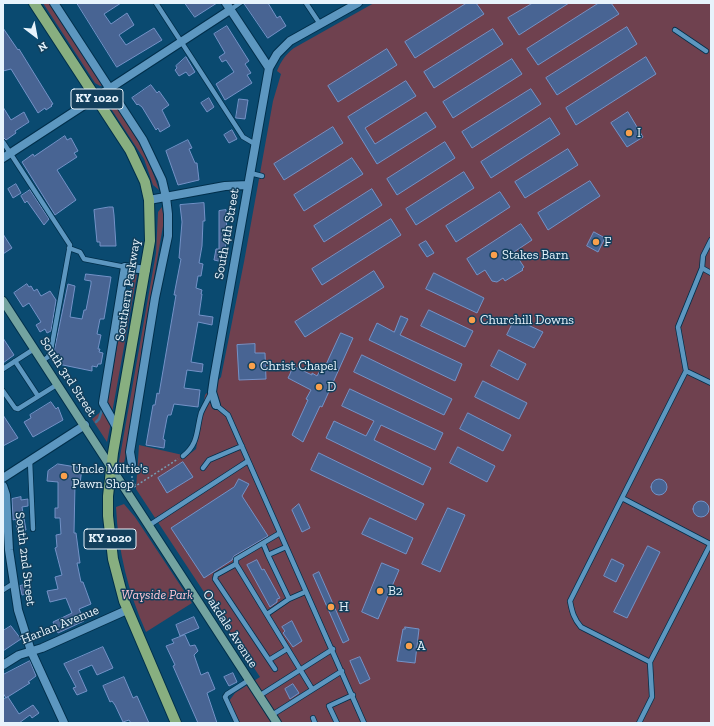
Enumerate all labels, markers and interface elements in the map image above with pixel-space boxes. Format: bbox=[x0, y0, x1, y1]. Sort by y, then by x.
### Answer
north arrow bbox=[16, 16, 56, 56]
text: N bbox=[36, 39, 50, 54]
road number: KY 1020 bbox=[71, 89, 123, 109]
place label: I bbox=[637, 125, 641, 141]
marker: I bbox=[624, 128, 634, 138]
street label: South 4th Street bbox=[211, 187, 243, 281]
place label: F bbox=[604, 234, 611, 250]
marker: F bbox=[591, 237, 601, 247]
street label: Southern Parkway bbox=[112, 238, 144, 342]
place label: Stakes Barn bbox=[502, 247, 568, 263]
marker: Stakes Barn bbox=[489, 250, 499, 260]
place label: Churchill Downs bbox=[480, 312, 574, 328]
marker: Churchill Downs bbox=[467, 315, 477, 325]
street label: South 3rd Street bbox=[36, 334, 100, 420]
place label: Christ Chapel bbox=[260, 358, 337, 374]
marker: Christ Chapel bbox=[247, 361, 257, 371]
place label: D bbox=[327, 379, 336, 395]
marker: D bbox=[314, 382, 324, 392]
place label: Uncle Miltie's Pawn Shop bbox=[72, 461, 148, 492]
marker: Uncle Miltie's Pawn Shop bbox=[59, 471, 69, 481]
street label: South 2nd Street bbox=[12, 511, 38, 607]
road number: KY 1020 bbox=[84, 529, 136, 549]
place label: B2 bbox=[388, 583, 403, 599]
marker: B2 bbox=[375, 586, 385, 596]
park label: Wayside Park bbox=[121, 587, 193, 603]
street label: Oakdale Avenue bbox=[199, 587, 261, 671]
place label: H bbox=[339, 599, 349, 615]
street label: Harlan Avenue bbox=[19, 602, 101, 648]
marker: H bbox=[326, 602, 336, 612]
place label: A bbox=[417, 638, 425, 654]
marker: A bbox=[404, 641, 414, 651]

